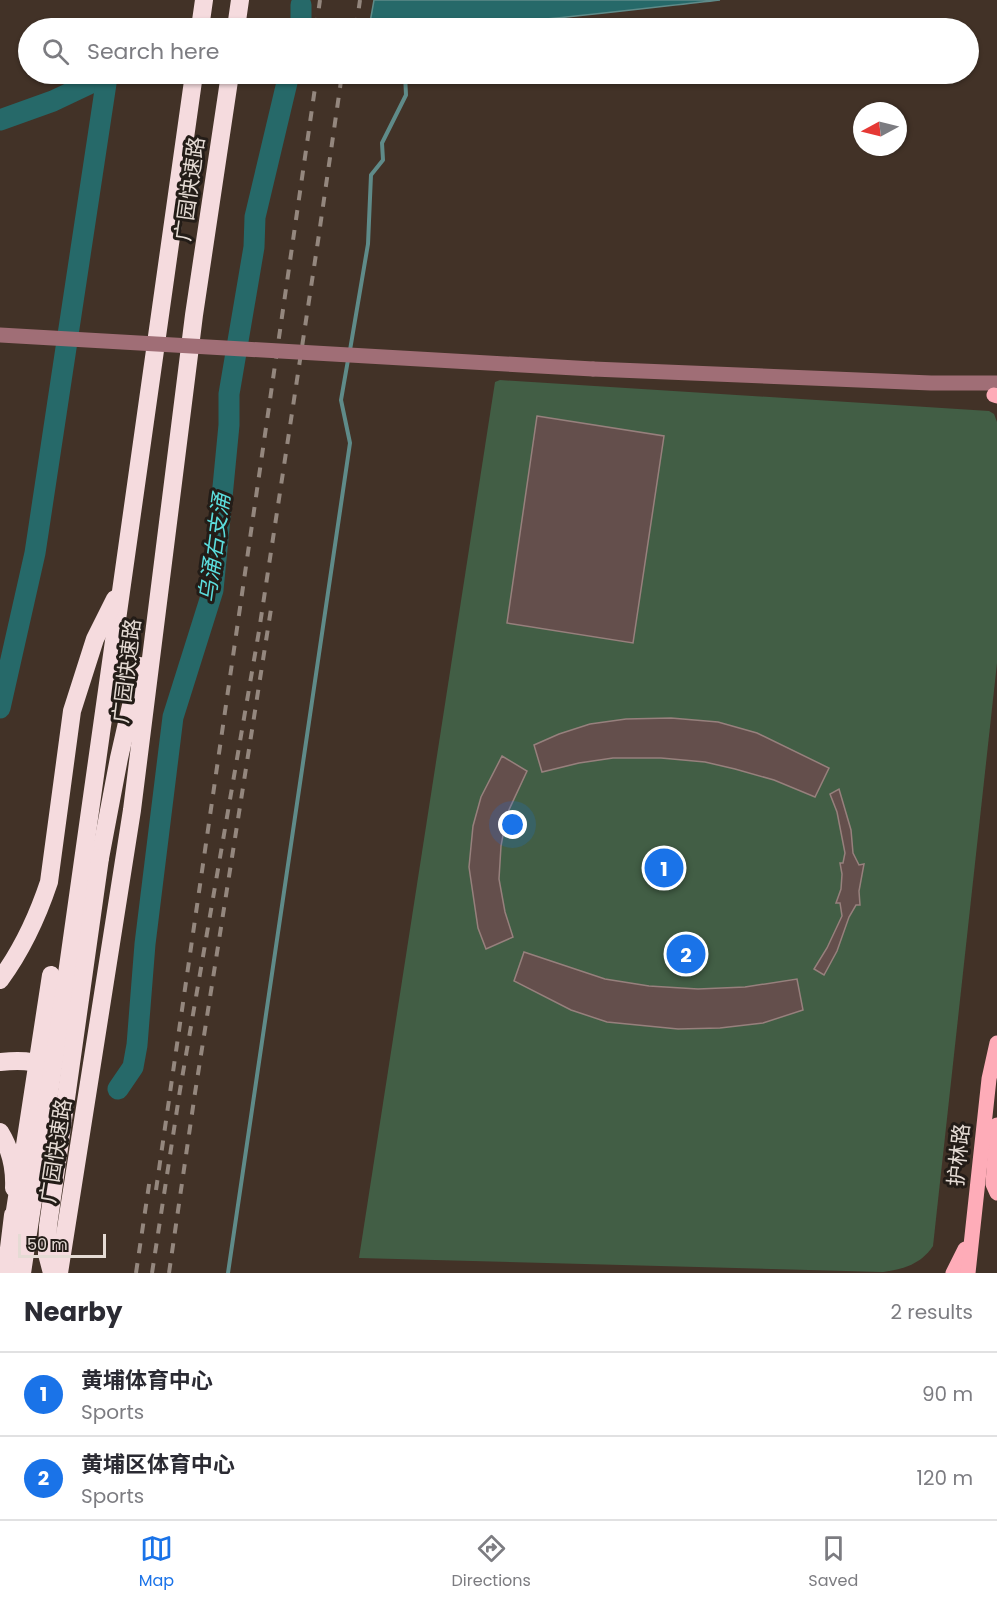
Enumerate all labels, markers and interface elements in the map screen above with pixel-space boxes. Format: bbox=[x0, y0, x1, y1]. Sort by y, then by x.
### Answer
search box bbox=[18, 18, 979, 84]
icon: search bbox=[39, 35, 72, 68]
text: Search here bbox=[87, 36, 220, 67]
north arrow bbox=[853, 102, 907, 156]
street label: 广园快速路 bbox=[168, 135, 211, 243]
water label: 乌涌右支涌 bbox=[191, 488, 238, 605]
street label: 广园快速路 bbox=[106, 617, 147, 725]
your location bbox=[498, 810, 527, 839]
pin: 1 bbox=[644, 846, 684, 890]
pin: 2 bbox=[666, 932, 706, 976]
street label: 广园快速路 bbox=[33, 1097, 78, 1205]
street label: 护林路 bbox=[941, 1122, 976, 1188]
scale bar bbox=[18, 1231, 106, 1258]
text: 50 m bbox=[27, 1233, 68, 1256]
text: Nearby bbox=[24, 1294, 122, 1330]
text: 2 results bbox=[890, 1298, 973, 1326]
text: 黄埔体育中心 bbox=[81, 1365, 213, 1396]
text: 1 bbox=[40, 1380, 47, 1408]
text: 90 m bbox=[922, 1380, 973, 1408]
text: Sports bbox=[81, 1398, 144, 1426]
text: 黄埔区体育中心 bbox=[81, 1449, 235, 1480]
text: 2 bbox=[38, 1464, 49, 1492]
text: 120 m bbox=[917, 1464, 973, 1492]
text: Sports bbox=[81, 1482, 144, 1510]
tab: Map bbox=[139, 1532, 174, 1593]
tab: Directions bbox=[452, 1532, 531, 1593]
tab: Saved bbox=[808, 1532, 858, 1593]

